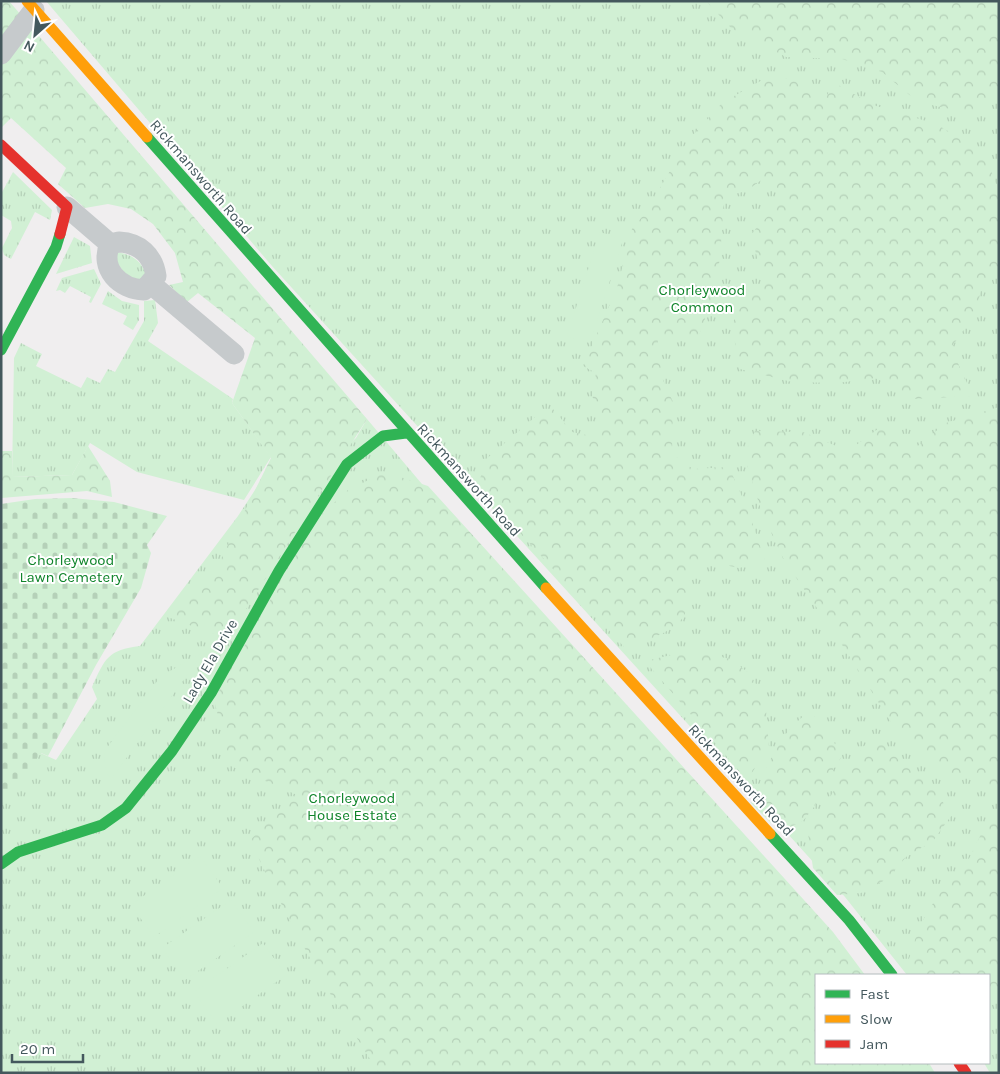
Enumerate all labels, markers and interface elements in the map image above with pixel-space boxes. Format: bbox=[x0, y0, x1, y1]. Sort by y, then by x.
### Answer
north arrow bbox=[10, 10, 60, 60]
text: N bbox=[21, 36, 38, 56]
street label: Rickmansworth Road bbox=[146, 116, 256, 238]
park label: Chorleywood Common bbox=[659, 281, 745, 316]
street label: Rickmansworth Road bbox=[413, 420, 525, 540]
park label: Chorleywood Lawn Cemetery bbox=[19, 551, 123, 586]
street label: Lady Ela Drive bbox=[179, 616, 241, 706]
street label: Rickmansworth Road bbox=[685, 720, 797, 840]
park label: Chorleywood House Estate bbox=[307, 789, 397, 824]
legend bbox=[815, 974, 990, 1064]
text: Fast bbox=[860, 985, 890, 1003]
text: Slow bbox=[860, 1010, 892, 1028]
scale bar bbox=[12, 1032, 84, 1064]
text: Jam bbox=[860, 1035, 888, 1053]
text: 20 m bbox=[20, 1040, 55, 1058]

